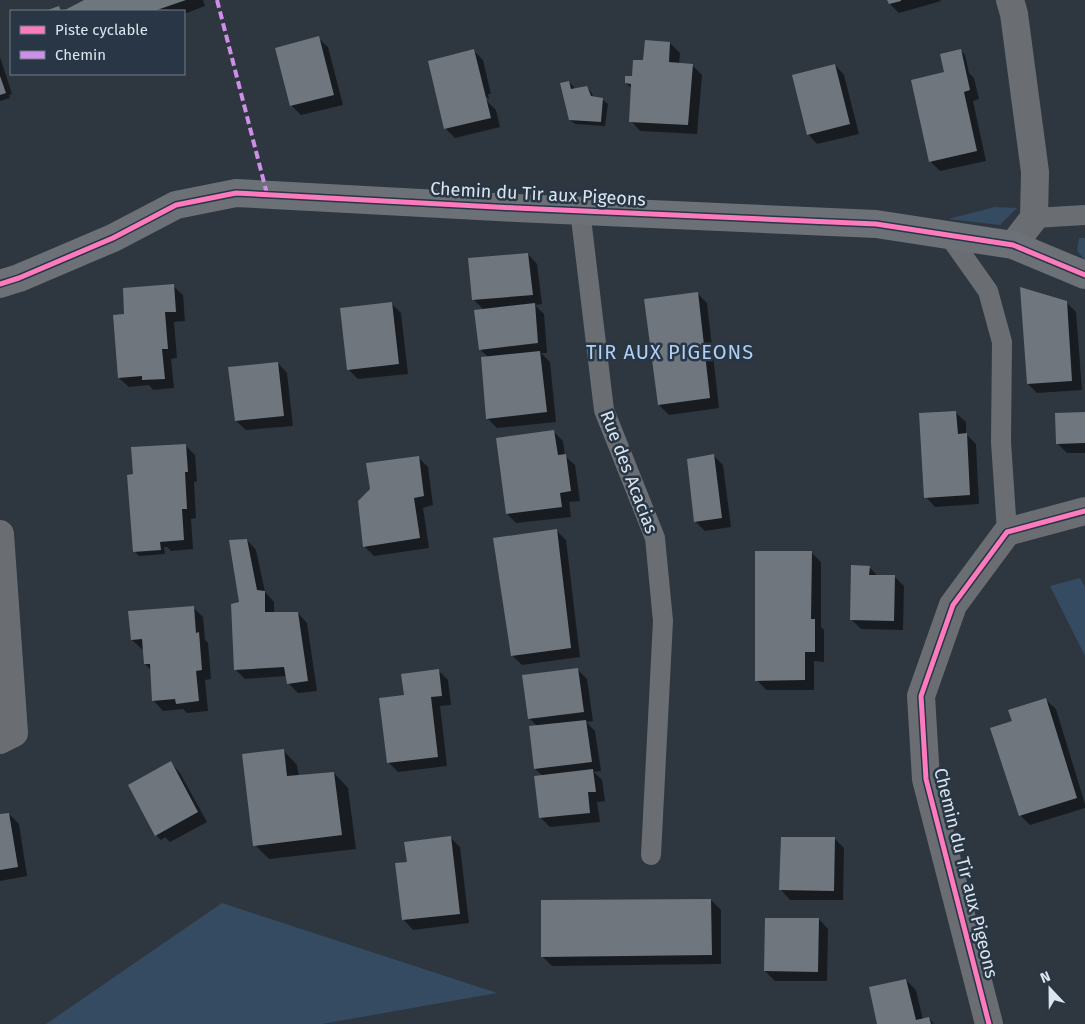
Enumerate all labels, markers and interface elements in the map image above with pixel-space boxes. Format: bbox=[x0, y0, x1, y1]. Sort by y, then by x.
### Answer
legend bbox=[10, 10, 185, 75]
text: Piste cyclable bbox=[55, 21, 148, 39]
text: Chemin bbox=[55, 46, 106, 64]
street label: Chemin du Tir aux Pigeons bbox=[430, 177, 646, 211]
district label: TIR AUX PIGEONS bbox=[586, 340, 754, 364]
street label: Rue des Acacias bbox=[595, 407, 663, 537]
street label: Chemin du Tir aux Pigeons bbox=[929, 766, 1003, 980]
north arrow bbox=[1025, 964, 1075, 1014]
text: N bbox=[1038, 968, 1053, 987]

